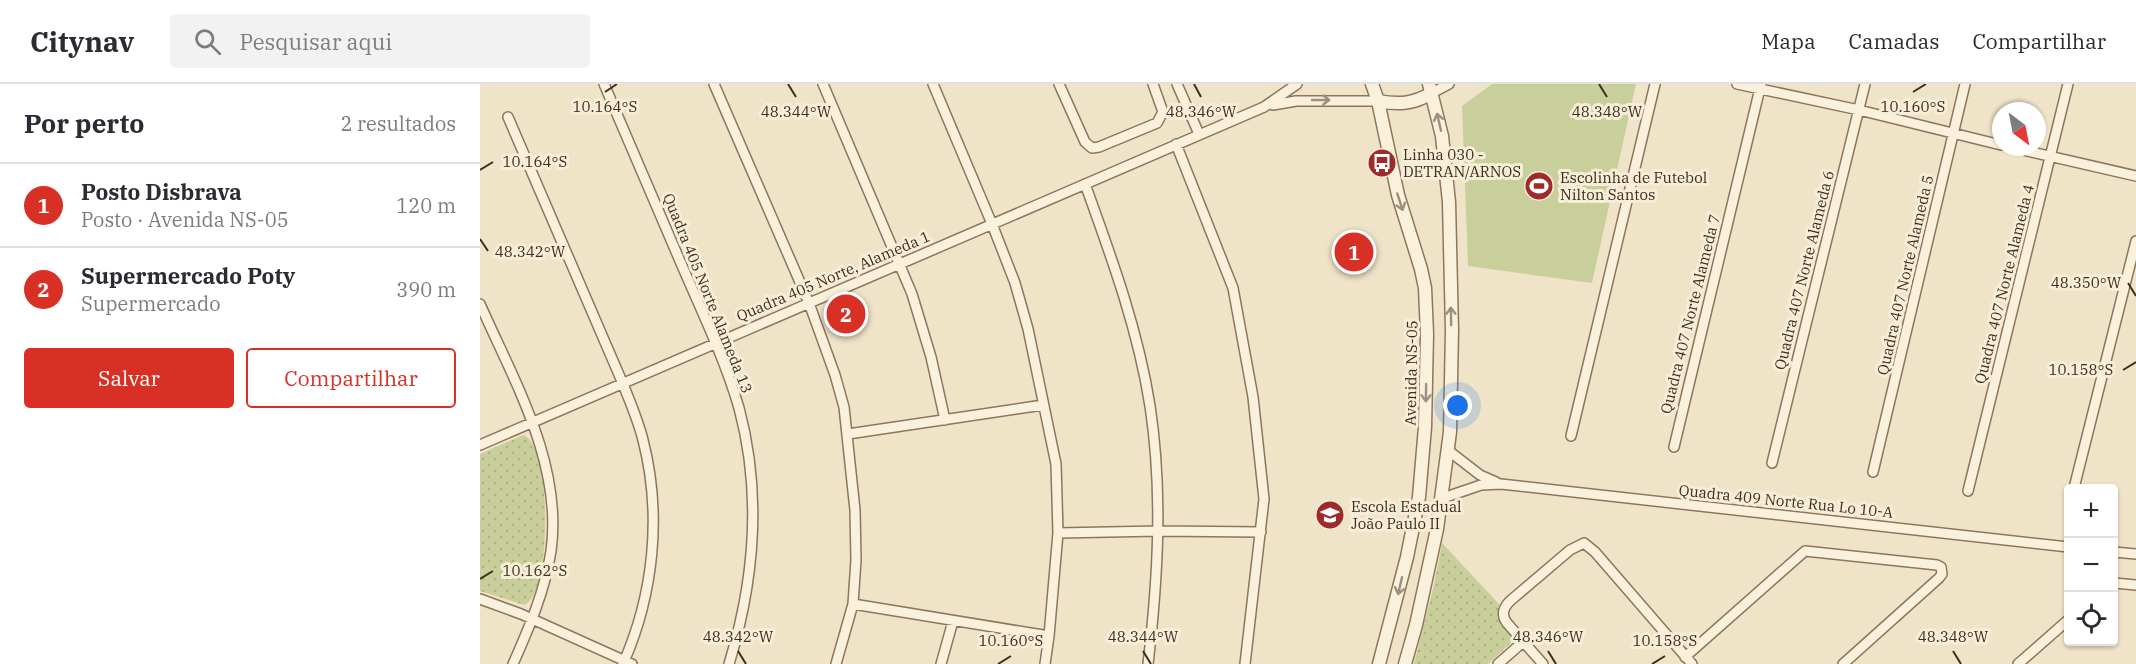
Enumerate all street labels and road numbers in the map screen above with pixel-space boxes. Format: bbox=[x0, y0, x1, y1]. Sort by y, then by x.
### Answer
street label: Quadra 407 Norte Alameda 6 bbox=[1770, 168, 1838, 372]
street label: Quadra 407 Norte Alameda 5 bbox=[1873, 173, 1937, 377]
street label: Quadra 407 Norte Alameda 4 bbox=[1970, 182, 2038, 386]
street label: Quadra 405 Norte Alameda 13 bbox=[659, 190, 757, 396]
street label: Quadra 407 Norte Alameda 7 bbox=[1656, 212, 1724, 416]
street label: Quadra 405 Norte, Alameda 1 bbox=[733, 226, 933, 326]
street label: Avenida NS-05 bbox=[1401, 320, 1421, 426]
street label: Quadra 409 Norte Rua Lo 10-A bbox=[1678, 480, 1895, 522]

